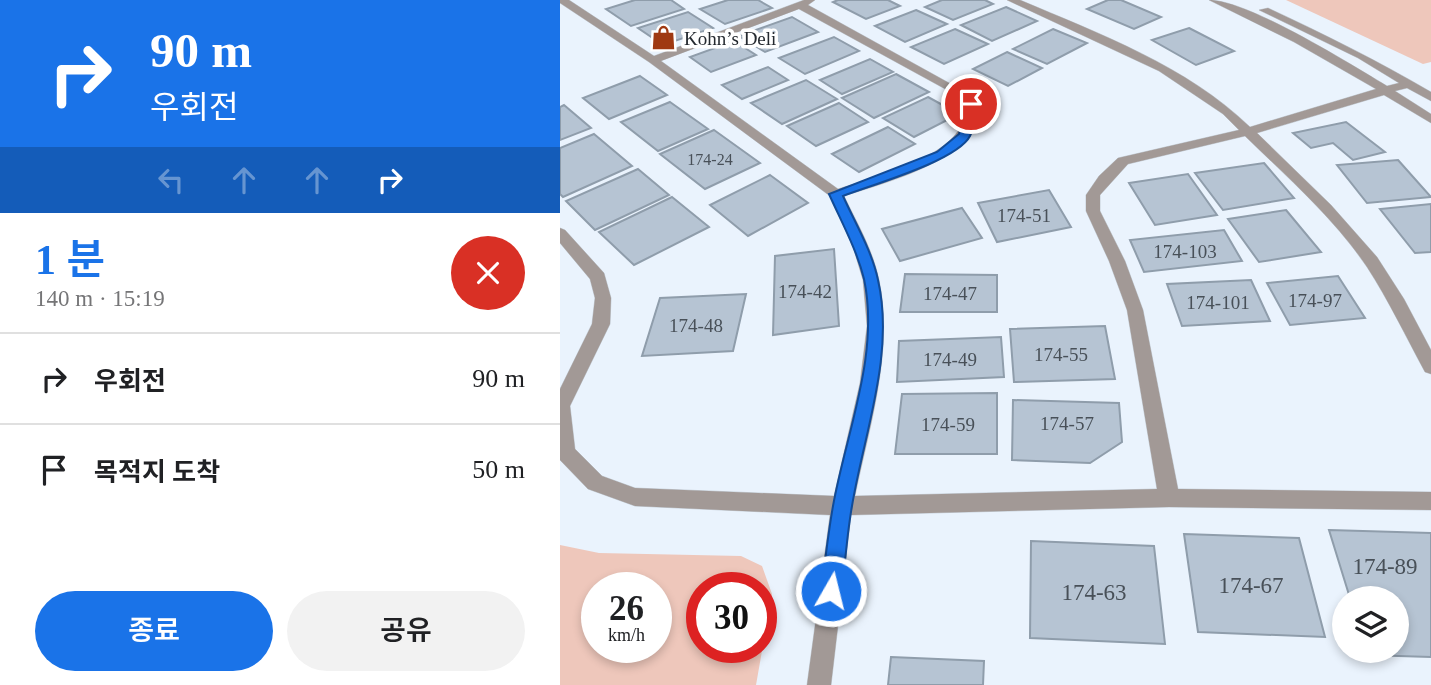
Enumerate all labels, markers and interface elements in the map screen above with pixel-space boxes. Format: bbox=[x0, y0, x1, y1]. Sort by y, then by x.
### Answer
text: 90 m bbox=[150, 23, 252, 78]
shop icon: Kohn’s Deli bbox=[650, 24, 678, 52]
icon: right bbox=[35, 28, 126, 119]
place label: Kohn’s Deli bbox=[684, 28, 776, 49]
pin bbox=[941, 74, 1001, 134]
icon: arrive bbox=[952, 85, 990, 123]
text: 우회전 bbox=[150, 89, 238, 125]
house number: 174-24 bbox=[687, 151, 733, 168]
icon: left bbox=[152, 161, 190, 199]
icon: ahead bbox=[225, 161, 263, 199]
icon: ahead bbox=[298, 161, 336, 199]
icon: right bbox=[371, 161, 409, 199]
house number: 174-51 bbox=[997, 205, 1051, 226]
button: close bbox=[451, 236, 525, 310]
text: 1 분 bbox=[35, 237, 105, 283]
house number: 174-103 bbox=[1153, 241, 1217, 262]
house number: 174-42 bbox=[778, 281, 832, 302]
house number: 174-47 bbox=[923, 283, 977, 304]
text: 140 m · 15:19 bbox=[35, 286, 165, 311]
house number: 174-97 bbox=[1288, 290, 1342, 311]
house number: 174-101 bbox=[1186, 292, 1250, 313]
house number: 174-48 bbox=[669, 315, 723, 336]
house number: 174-55 bbox=[1034, 344, 1088, 365]
house number: 174-49 bbox=[923, 349, 977, 370]
icon: right bbox=[35, 360, 73, 398]
text: 90 m bbox=[472, 364, 525, 393]
text: 우회전 bbox=[94, 367, 166, 396]
house number: 174-57 bbox=[1040, 413, 1094, 434]
house number: 174-59 bbox=[921, 414, 975, 435]
icon: arrive bbox=[35, 451, 73, 489]
text: 50 m bbox=[472, 455, 525, 484]
text: 목적지 도착 bbox=[94, 458, 220, 487]
position arrow bbox=[794, 554, 868, 628]
house number: 174-89 bbox=[1352, 554, 1418, 579]
speed limit sign: 30 bbox=[686, 572, 777, 663]
house number: 174-67 bbox=[1218, 573, 1284, 598]
house number: 174-63 bbox=[1061, 580, 1127, 605]
map controls bbox=[1332, 586, 1409, 663]
button: layers bbox=[1332, 586, 1409, 663]
text: 26 bbox=[609, 589, 644, 628]
button: 종료 bbox=[35, 591, 273, 671]
button: 공유 bbox=[287, 591, 525, 671]
text: km/h bbox=[608, 625, 645, 645]

